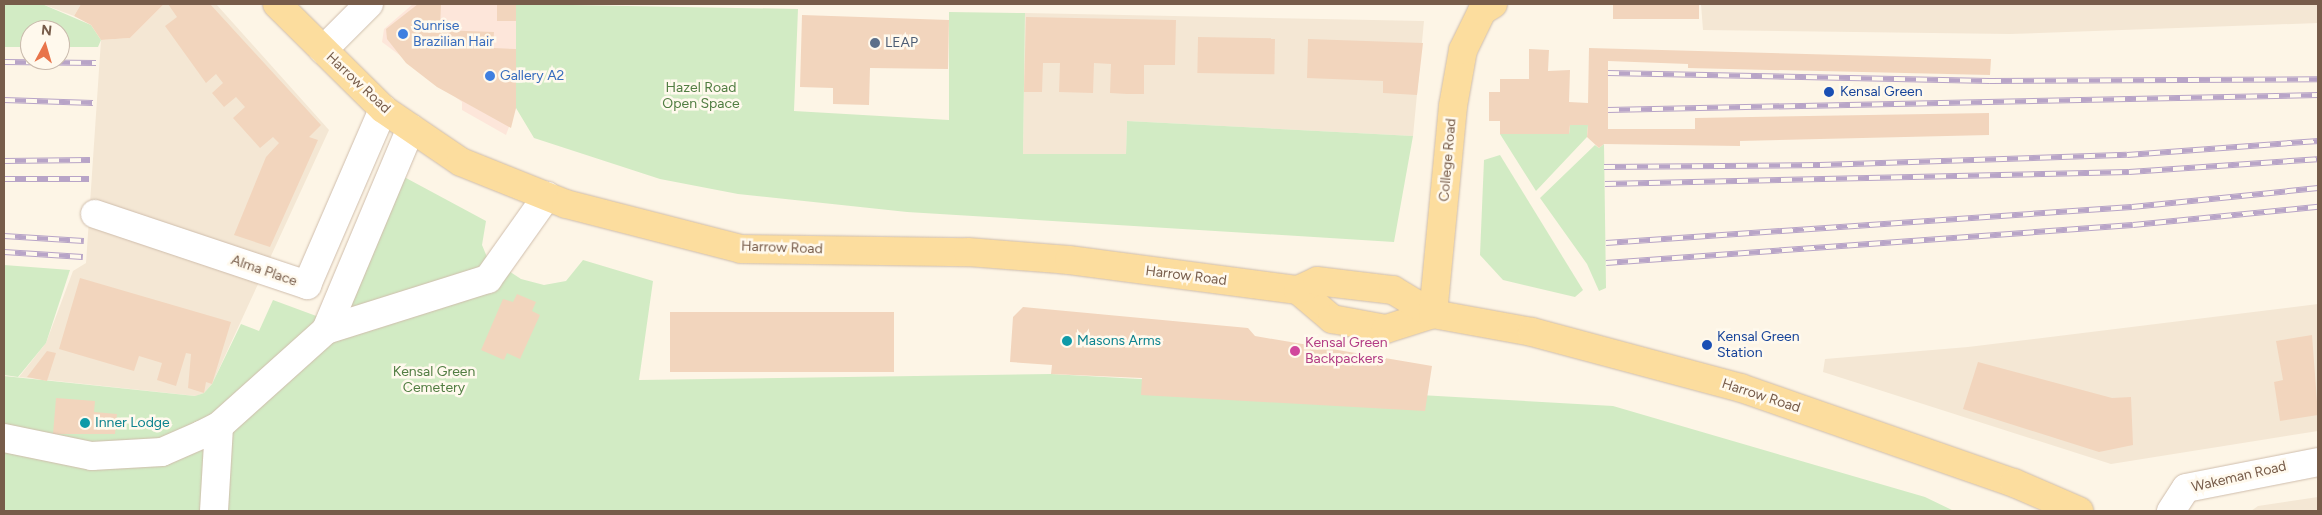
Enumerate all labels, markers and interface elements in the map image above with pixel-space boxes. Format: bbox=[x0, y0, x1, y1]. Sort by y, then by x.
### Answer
place label: Sunrise Brazilian Hair bbox=[413, 18, 494, 50]
north arrow bbox=[20, 20, 70, 70]
text: N bbox=[40, 22, 53, 40]
marker: Sunrise Brazilian Hair bbox=[397, 28, 409, 40]
place label: LEAP bbox=[885, 35, 918, 51]
marker: LEAP bbox=[869, 37, 881, 49]
street label: Harrow Road bbox=[322, 49, 394, 117]
place label: Gallery A2 bbox=[500, 68, 564, 84]
marker: Gallery A2 bbox=[484, 70, 496, 82]
park label: Hazel Road Open Space bbox=[662, 80, 740, 112]
place label: Kensal Green bbox=[1840, 84, 1923, 100]
marker: Kensal Green bbox=[1822, 85, 1836, 99]
street label: College Road bbox=[1436, 118, 1460, 202]
street label: Harrow Road bbox=[741, 238, 823, 258]
street label: Alma Place bbox=[229, 252, 299, 290]
street label: Harrow Road bbox=[1144, 263, 1228, 289]
place label: Kensal Green Station bbox=[1717, 329, 1800, 362]
place label: Masons Arms bbox=[1077, 333, 1161, 349]
marker: Masons Arms bbox=[1061, 335, 1073, 347]
place label: Kensal Green Backpackers bbox=[1305, 335, 1388, 368]
marker: Kensal Green Station bbox=[1701, 339, 1713, 351]
marker: Kensal Green Backpackers bbox=[1289, 345, 1301, 357]
park label: Kensal Green Cemetery bbox=[393, 364, 475, 397]
street label: Harrow Road bbox=[1720, 375, 1802, 417]
place label: Inner Lodge bbox=[95, 415, 170, 431]
marker: Inner Lodge bbox=[79, 417, 91, 429]
street label: Wakeman Road bbox=[2190, 458, 2288, 496]

